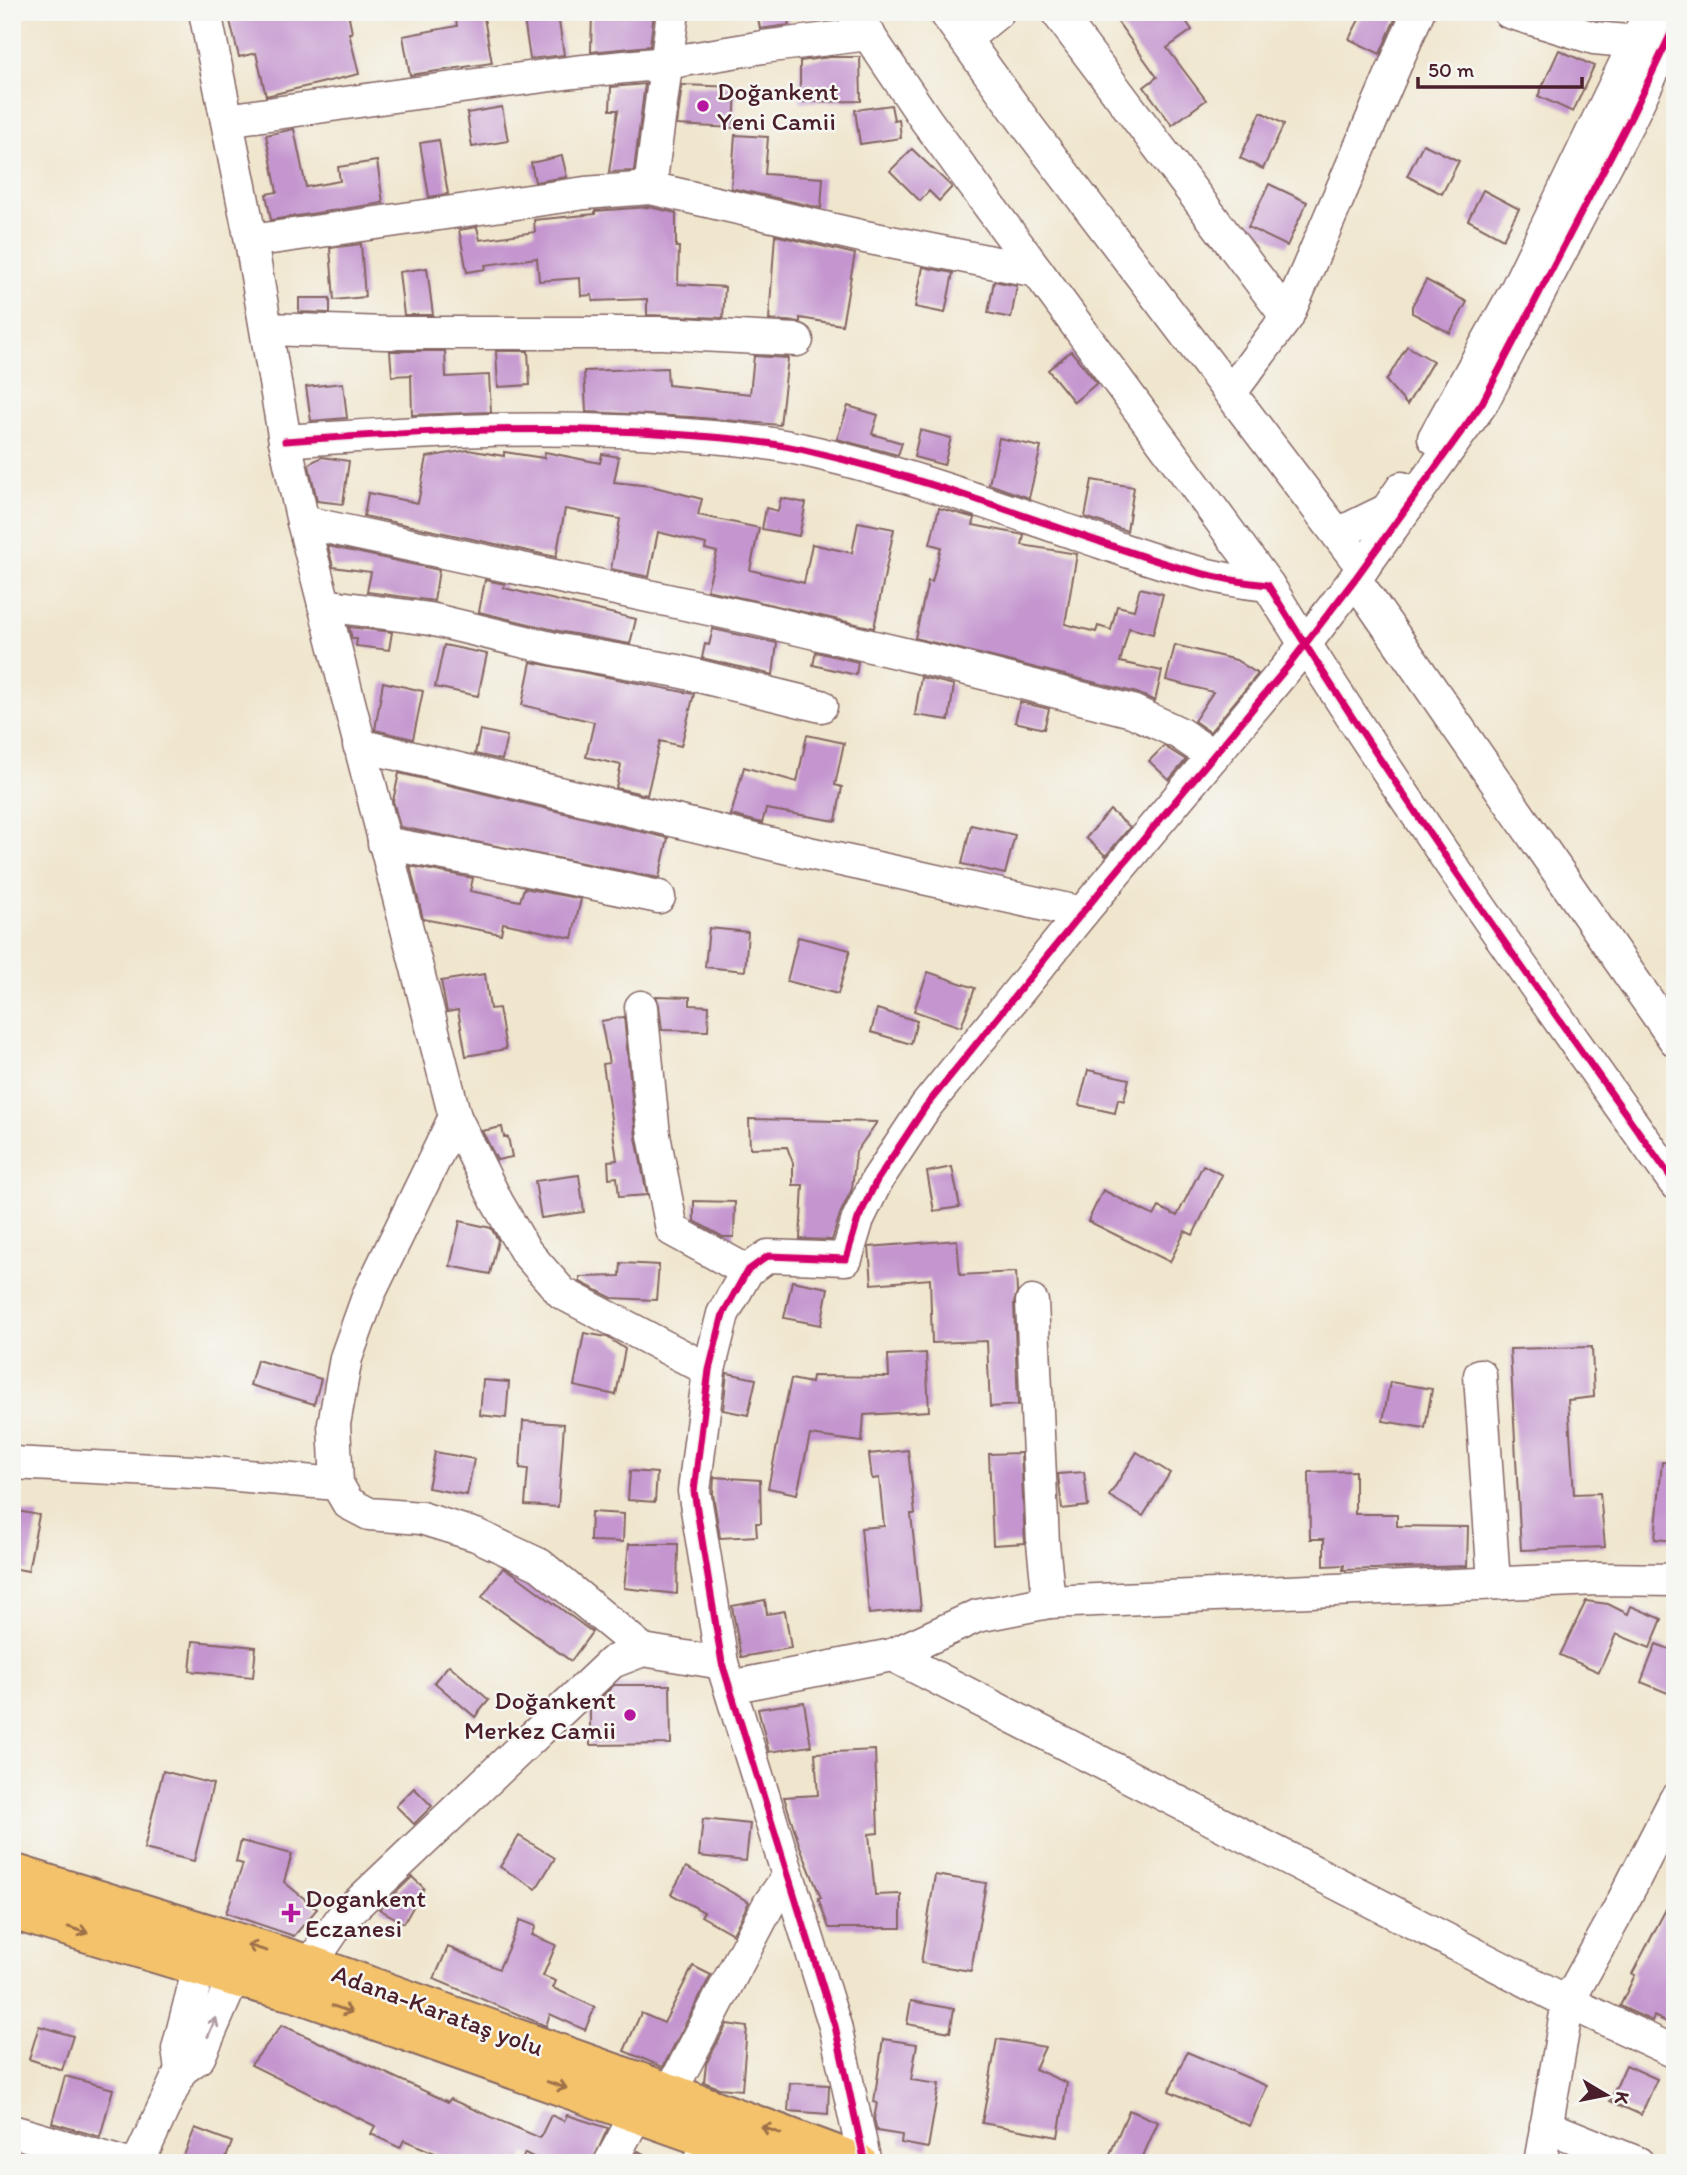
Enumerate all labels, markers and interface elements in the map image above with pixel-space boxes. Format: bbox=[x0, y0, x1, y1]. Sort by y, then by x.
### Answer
scale bar bbox=[1418, 46, 1582, 90]
text: 50 m bbox=[1428, 57, 1475, 82]
place label: Doğankent Yeni Camii bbox=[717, 75, 839, 137]
marker: Doğankent Yeni Camii bbox=[695, 98, 711, 114]
place label: Doğankent Merkez Camii bbox=[464, 1684, 616, 1746]
marker: Doğankent Merkez Camii bbox=[622, 1707, 638, 1723]
place label: Dogankent Eczanesi bbox=[305, 1882, 426, 1944]
marker: Dogankent Eczanesi bbox=[283, 1905, 299, 1921]
one-way arrow bbox=[66, 1925, 88, 1938]
one-way arrow bbox=[246, 1941, 268, 1954]
street label: Adana-Karataş yolu bbox=[328, 1957, 548, 2063]
one-way arrow bbox=[331, 2004, 353, 2016]
one-way arrow bbox=[206, 2017, 219, 2038]
north arrow bbox=[1572, 2060, 1642, 2130]
one-way arrow bbox=[546, 2079, 568, 2092]
text: K bbox=[1610, 2090, 1635, 2107]
one-way arrow bbox=[761, 2123, 783, 2136]

